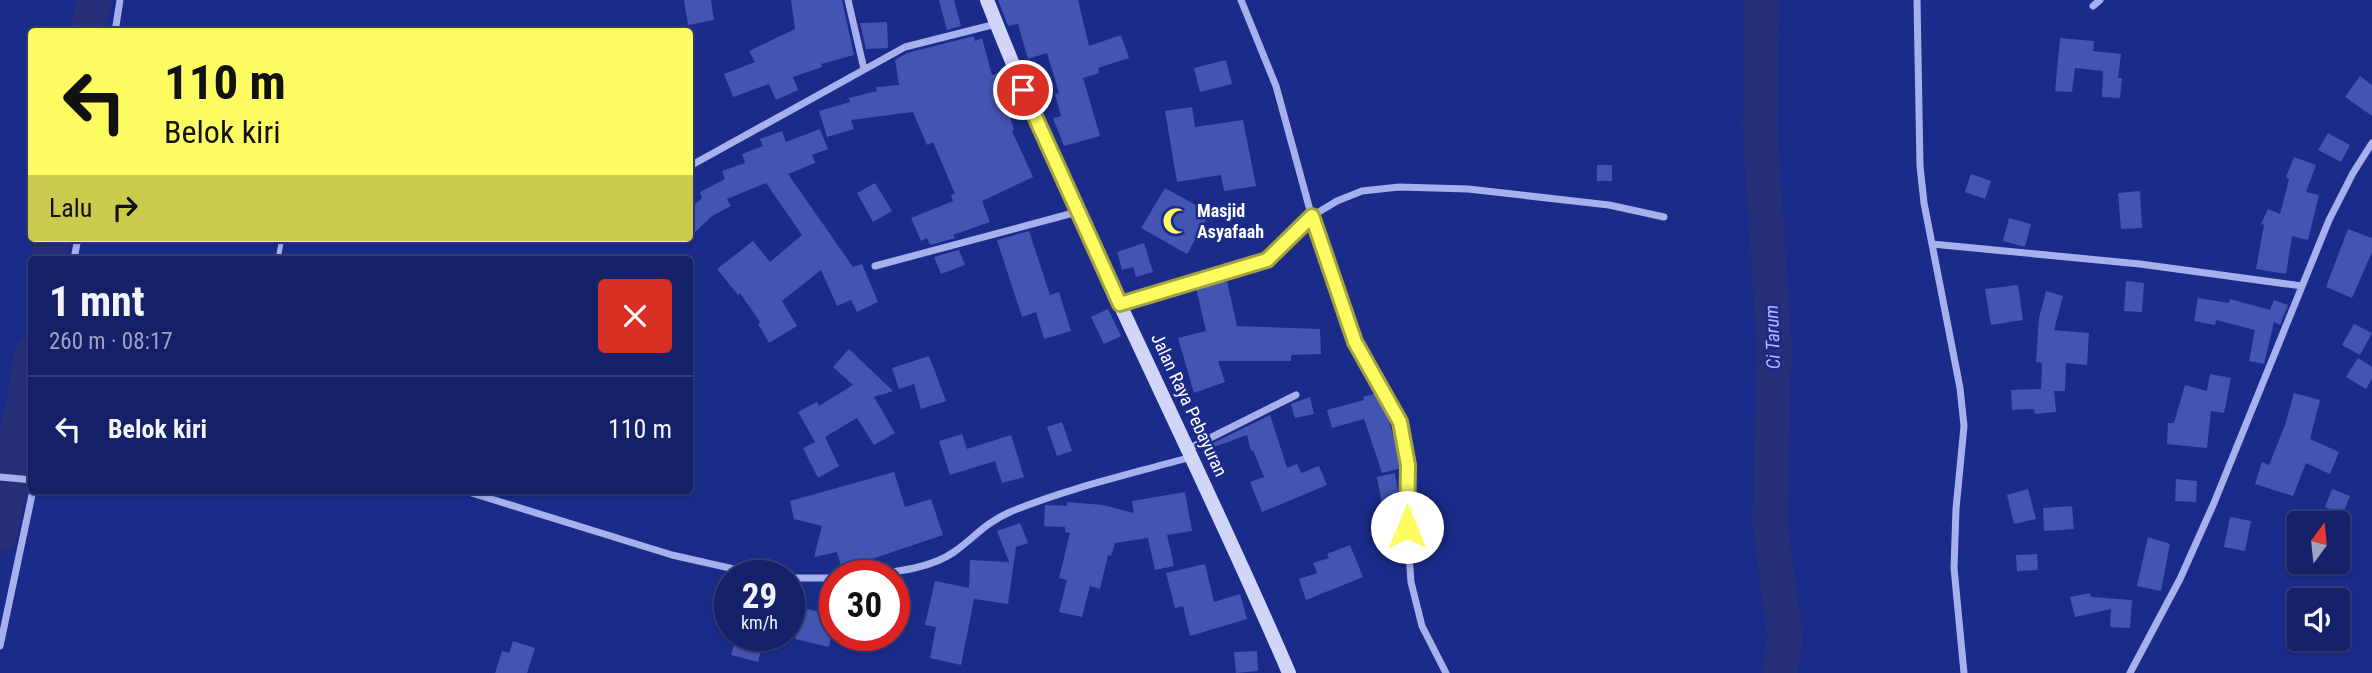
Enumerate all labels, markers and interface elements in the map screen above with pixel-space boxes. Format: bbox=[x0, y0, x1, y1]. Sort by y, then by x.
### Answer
text: 110 m bbox=[164, 54, 286, 111]
icon: left bbox=[49, 56, 140, 147]
pin bbox=[993, 60, 1053, 120]
icon: arrive bbox=[1004, 71, 1042, 109]
text: Belok kiri bbox=[164, 113, 281, 151]
icon: right bbox=[106, 189, 144, 227]
text: Lalu bbox=[49, 193, 92, 223]
place label: Masjid Asyafaah bbox=[1197, 200, 1264, 242]
mosque icon: Masjid Asyafaah bbox=[1161, 206, 1191, 236]
text: 1 mnt bbox=[49, 277, 145, 326]
button: close bbox=[598, 279, 672, 353]
water label: Ci Tarum bbox=[1760, 304, 1785, 370]
text: 260 m · 08:17 bbox=[49, 328, 173, 355]
street label: Jalan Raya Pebayuran bbox=[1147, 330, 1232, 480]
icon: left bbox=[49, 410, 87, 448]
text: Belok kiri bbox=[108, 414, 207, 444]
text: 110 m bbox=[608, 414, 672, 444]
position arrow bbox=[1370, 490, 1444, 564]
north arrow bbox=[2287, 511, 2350, 574]
map controls bbox=[2287, 511, 2350, 651]
speed limit sign: 30 bbox=[819, 560, 910, 651]
text: 29 bbox=[742, 576, 777, 617]
button: sound bbox=[2287, 588, 2350, 651]
text: km/h bbox=[741, 612, 778, 633]

